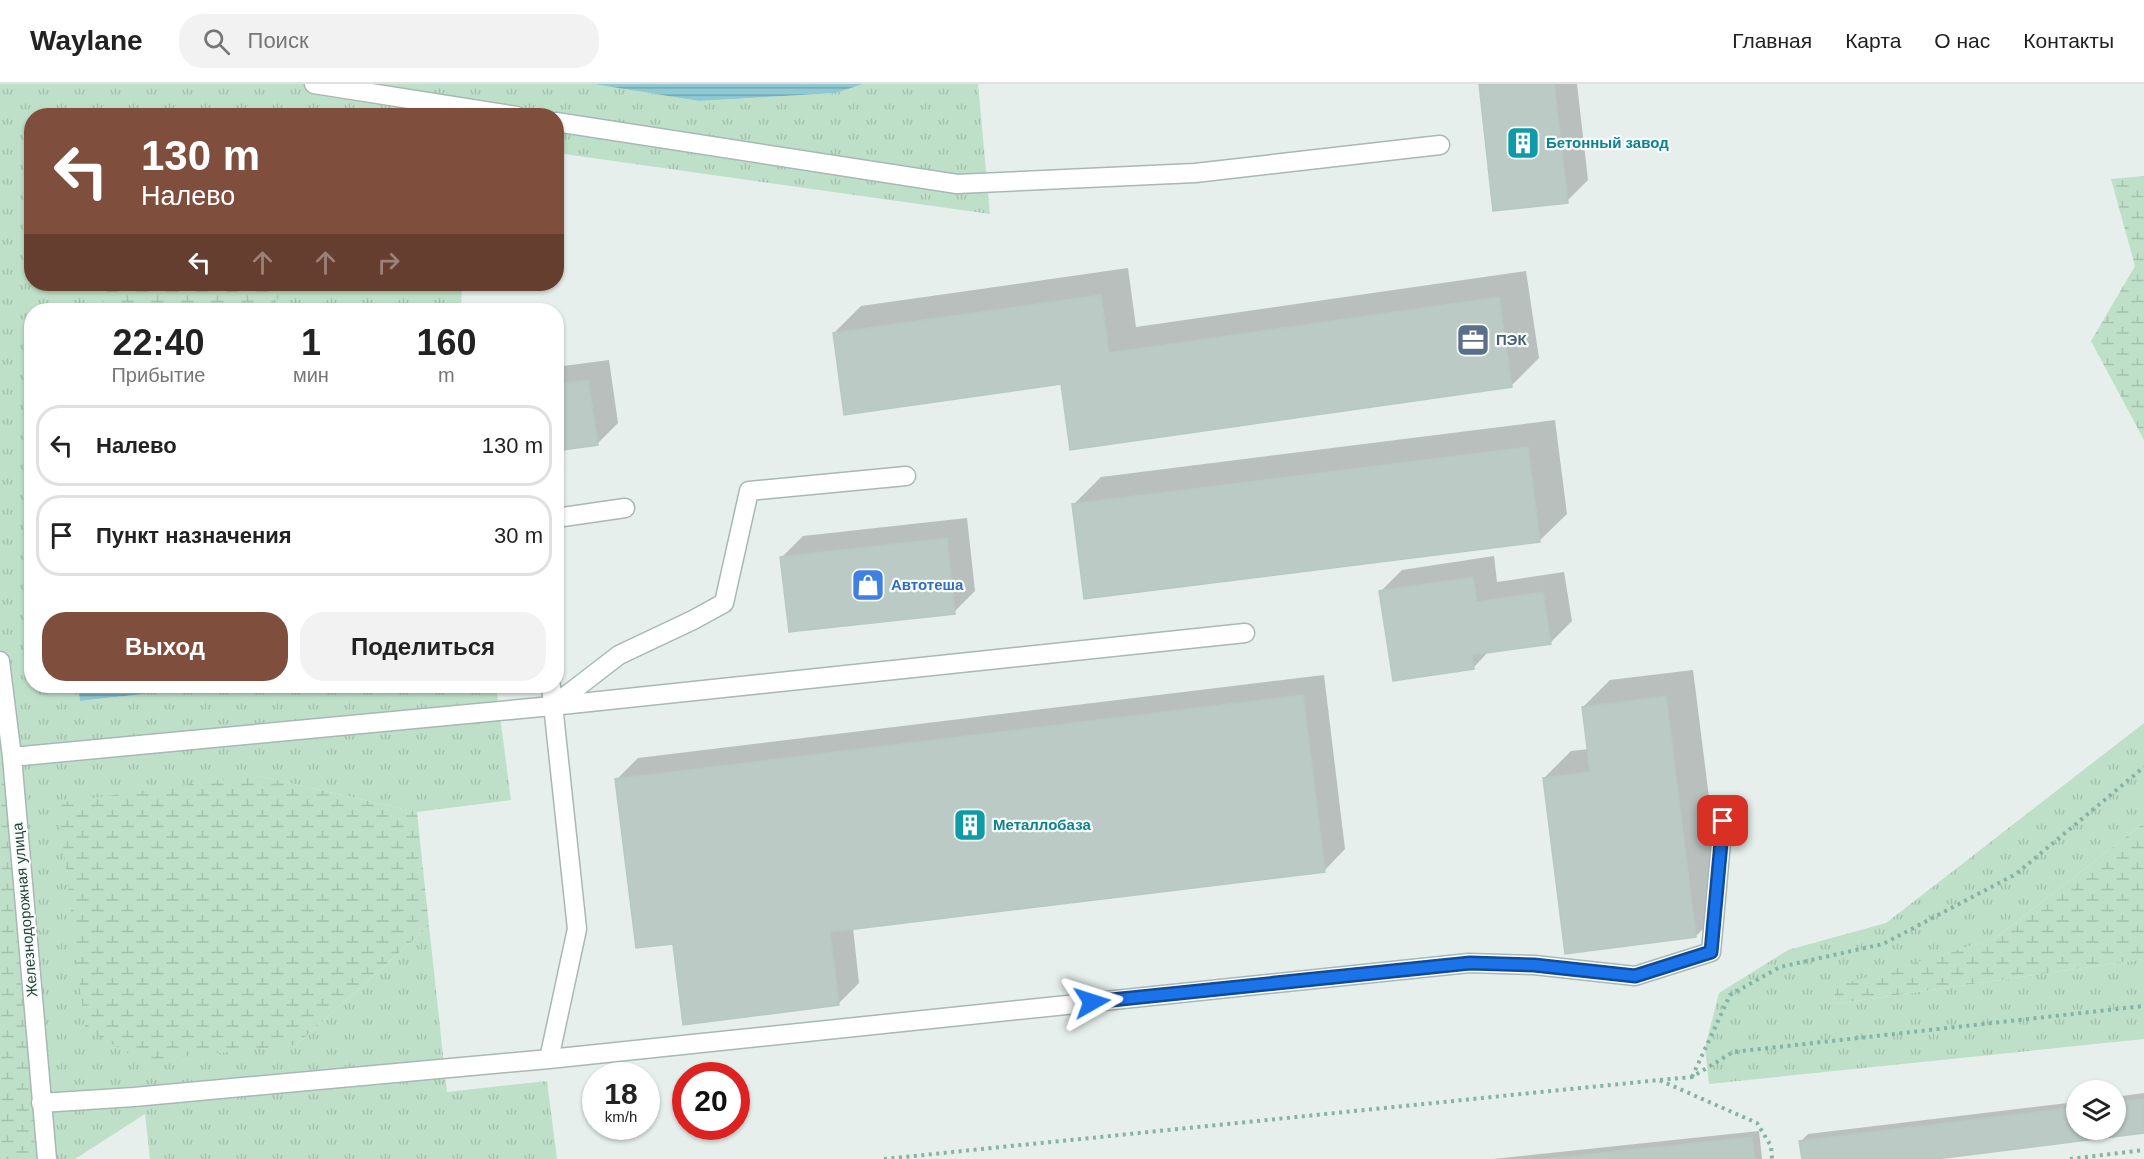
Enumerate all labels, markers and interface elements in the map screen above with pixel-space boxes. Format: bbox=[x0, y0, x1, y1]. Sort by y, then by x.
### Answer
search box bbox=[179, 14, 599, 68]
text: Waylane bbox=[30, 25, 143, 56]
icon: search bbox=[200, 25, 233, 58]
text: Поиск bbox=[248, 28, 309, 53]
text: Главная bbox=[1732, 29, 1812, 52]
text: Карта bbox=[1845, 29, 1901, 52]
text: О нас bbox=[1934, 29, 1990, 52]
text: Контакты bbox=[2023, 29, 2114, 52]
building icon: Бетонный завод bbox=[1505, 125, 1541, 161]
icon: left bbox=[42, 132, 120, 210]
text: 130 m bbox=[141, 132, 260, 179]
place label: Бетонный завод bbox=[1546, 134, 1669, 151]
text: Налево bbox=[141, 181, 235, 211]
icon: left bbox=[183, 246, 216, 279]
icon: ahead bbox=[246, 246, 279, 279]
icon: ahead bbox=[309, 246, 342, 279]
icon: right bbox=[372, 246, 405, 279]
text: 22:40 bbox=[112, 322, 205, 363]
text: 1 bbox=[301, 322, 321, 363]
text: 160 bbox=[416, 322, 476, 363]
office icon: ПЭК bbox=[1455, 322, 1491, 358]
place label: ПЭК bbox=[1496, 331, 1527, 348]
text: Прибытие bbox=[111, 364, 205, 386]
text: мин bbox=[293, 364, 329, 386]
text: m bbox=[438, 364, 455, 386]
icon: left bbox=[45, 429, 78, 462]
text: Налево bbox=[96, 433, 177, 458]
text: 130 m bbox=[482, 433, 543, 458]
icon: arrive bbox=[45, 519, 78, 552]
text: Пункт назначения bbox=[96, 523, 292, 548]
text: 30 m bbox=[494, 523, 543, 548]
shop icon: Автотеша bbox=[850, 567, 886, 603]
place label: Автотеша bbox=[891, 576, 964, 593]
button: Выход bbox=[42, 612, 288, 681]
button: Поделиться bbox=[300, 612, 546, 681]
pin bbox=[1697, 795, 1748, 846]
icon: arrive bbox=[1706, 804, 1739, 837]
building icon: Металлобаза bbox=[952, 807, 988, 843]
place label: Металлобаза bbox=[993, 816, 1091, 833]
street label: Железнодорожная улица bbox=[8, 821, 41, 998]
position arrow bbox=[1060, 970, 1124, 1034]
speed limit sign: 20 bbox=[672, 1062, 750, 1140]
text: 18 bbox=[604, 1077, 638, 1110]
map controls bbox=[2066, 1080, 2126, 1140]
button: layers bbox=[2066, 1080, 2126, 1140]
text: km/h bbox=[605, 1108, 637, 1125]

